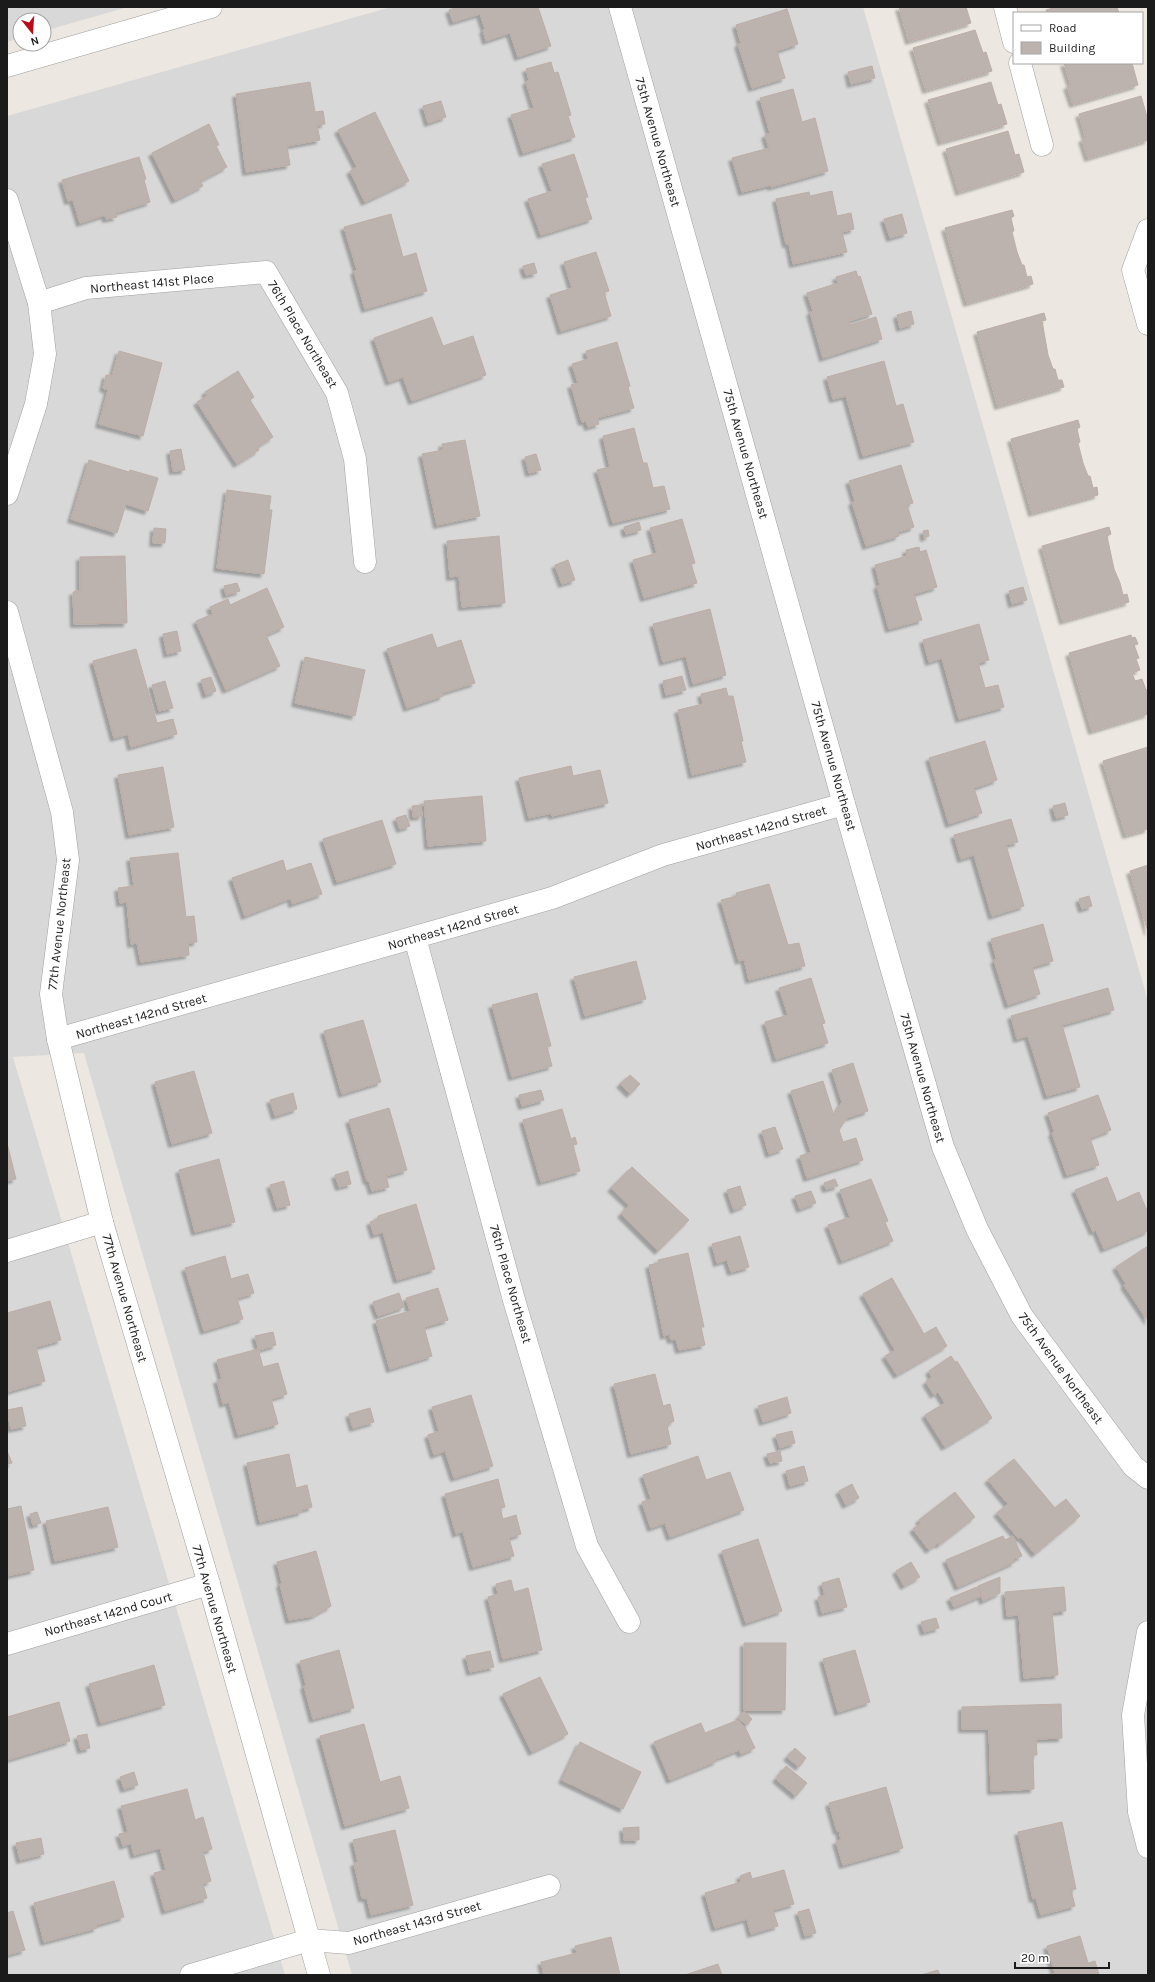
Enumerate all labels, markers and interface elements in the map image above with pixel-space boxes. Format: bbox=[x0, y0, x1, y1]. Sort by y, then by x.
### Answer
north arrow bbox=[12, 12, 52, 52]
legend bbox=[1013, 12, 1143, 64]
text: Road bbox=[1049, 21, 1077, 35]
text: N bbox=[29, 34, 40, 48]
text: Building bbox=[1049, 41, 1096, 55]
street label: 75th Avenue Northeast bbox=[632, 75, 684, 209]
street label: Northeast 141st Place bbox=[90, 270, 215, 296]
street label: 76th Place Northeast bbox=[265, 278, 341, 391]
street label: 75th Avenue Northeast bbox=[720, 387, 772, 521]
street label: 75th Avenue Northeast bbox=[808, 699, 860, 833]
street label: Northeast 142nd Street bbox=[694, 802, 828, 854]
street label: 77th Avenue Northeast bbox=[45, 857, 73, 991]
street label: Northeast 142nd Street bbox=[386, 901, 520, 953]
street label: Northeast 142nd Street bbox=[74, 990, 208, 1042]
street label: 75th Avenue Northeast bbox=[897, 1011, 949, 1145]
street label: 76th Place Northeast bbox=[487, 1223, 535, 1345]
street label: 77th Avenue Northeast bbox=[99, 1232, 151, 1364]
street label: 75th Avenue Northeast bbox=[1016, 1309, 1107, 1427]
street label: 77th Avenue Northeast bbox=[189, 1543, 241, 1675]
street label: Northeast 142nd Court bbox=[42, 1589, 174, 1639]
street label: Northeast 143rd Street bbox=[351, 1898, 483, 1948]
scale bar bbox=[1015, 1944, 1109, 1970]
text: 20 m bbox=[1021, 1951, 1049, 1965]

